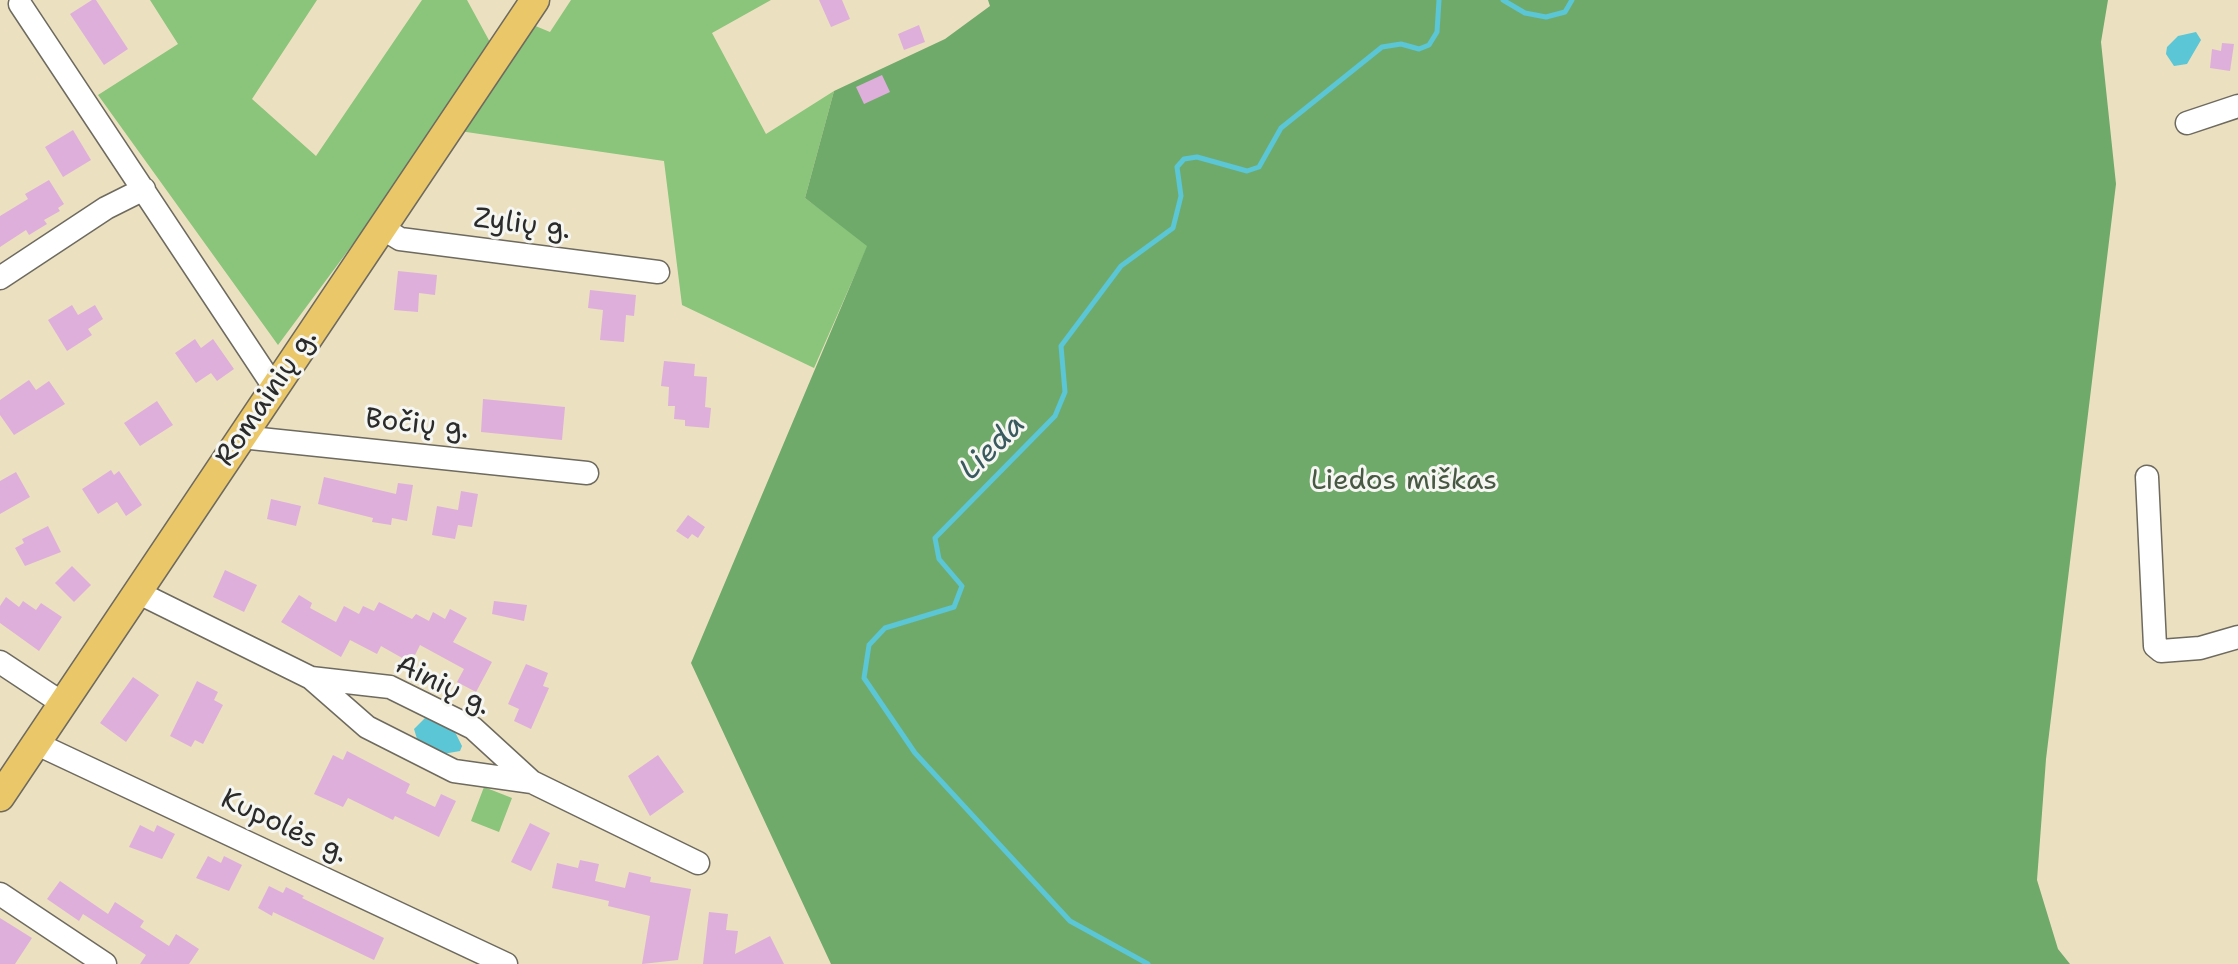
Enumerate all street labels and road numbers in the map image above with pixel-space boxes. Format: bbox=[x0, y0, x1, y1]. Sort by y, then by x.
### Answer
street label: Zylių g. bbox=[472, 202, 572, 248]
street label: Romainių g. bbox=[209, 323, 325, 473]
street label: Bočių g. bbox=[363, 403, 471, 447]
street label: Ainių g. bbox=[390, 649, 496, 723]
street label: Kupolės g. bbox=[215, 783, 353, 871]

